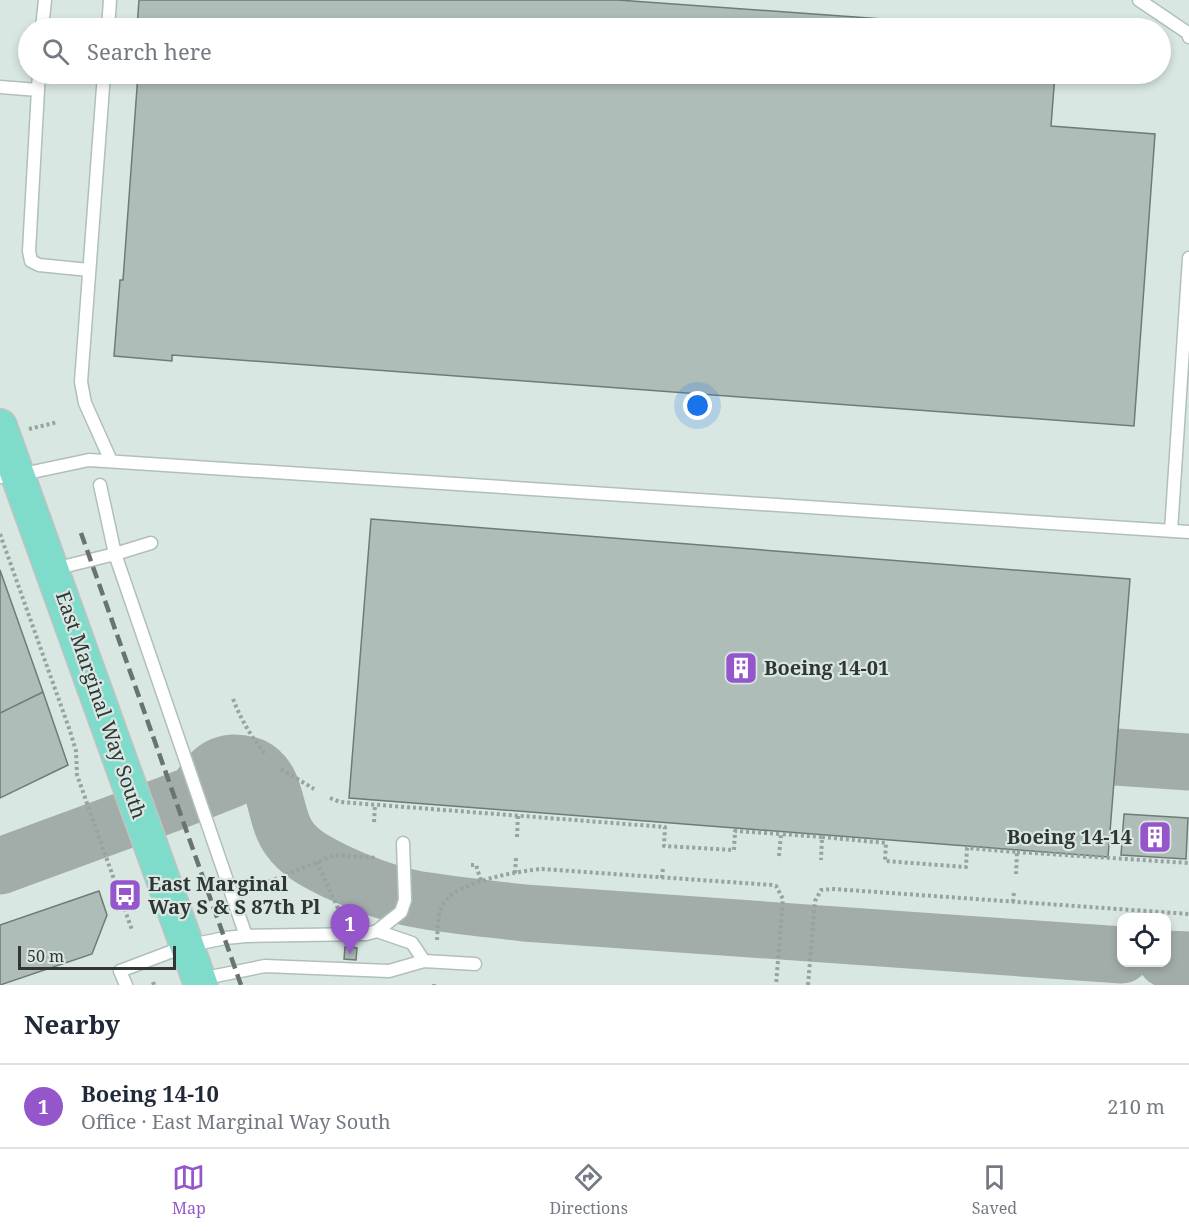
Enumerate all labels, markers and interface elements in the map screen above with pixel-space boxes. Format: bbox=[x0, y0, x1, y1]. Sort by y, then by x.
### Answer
search box bbox=[18, 18, 1171, 84]
icon: search bbox=[39, 35, 72, 68]
text: Search here bbox=[87, 36, 212, 66]
your location bbox=[683, 391, 712, 420]
street label: East Marginal Way South bbox=[50, 587, 153, 822]
building icon: Boeing 14-01 bbox=[723, 650, 759, 686]
place label: Boeing 14-01 bbox=[764, 654, 889, 681]
building icon: Boeing 14-14 bbox=[1137, 819, 1173, 855]
place label: Boeing 14-14 bbox=[1007, 823, 1132, 850]
place label: East Marginal Way S & S 87th Pl bbox=[148, 870, 320, 920]
bus stop icon: East Marginal Way S & S 87th Pl bbox=[107, 877, 143, 913]
pin: 1 bbox=[330, 904, 370, 954]
map controls bbox=[1117, 913, 1171, 967]
button: locate bbox=[1117, 913, 1171, 967]
scale bar bbox=[18, 943, 176, 970]
text: 50 m bbox=[27, 945, 64, 967]
text: Nearby bbox=[24, 1006, 120, 1042]
text: Boeing 14-10 bbox=[81, 1078, 219, 1108]
text: 1 bbox=[38, 1093, 49, 1120]
text: 210 m bbox=[1107, 1093, 1165, 1120]
text: Office · East Marginal Way South bbox=[81, 1108, 391, 1135]
tab: Map bbox=[172, 1161, 206, 1219]
tab: Directions bbox=[550, 1161, 628, 1219]
tab: Saved bbox=[972, 1161, 1017, 1219]

